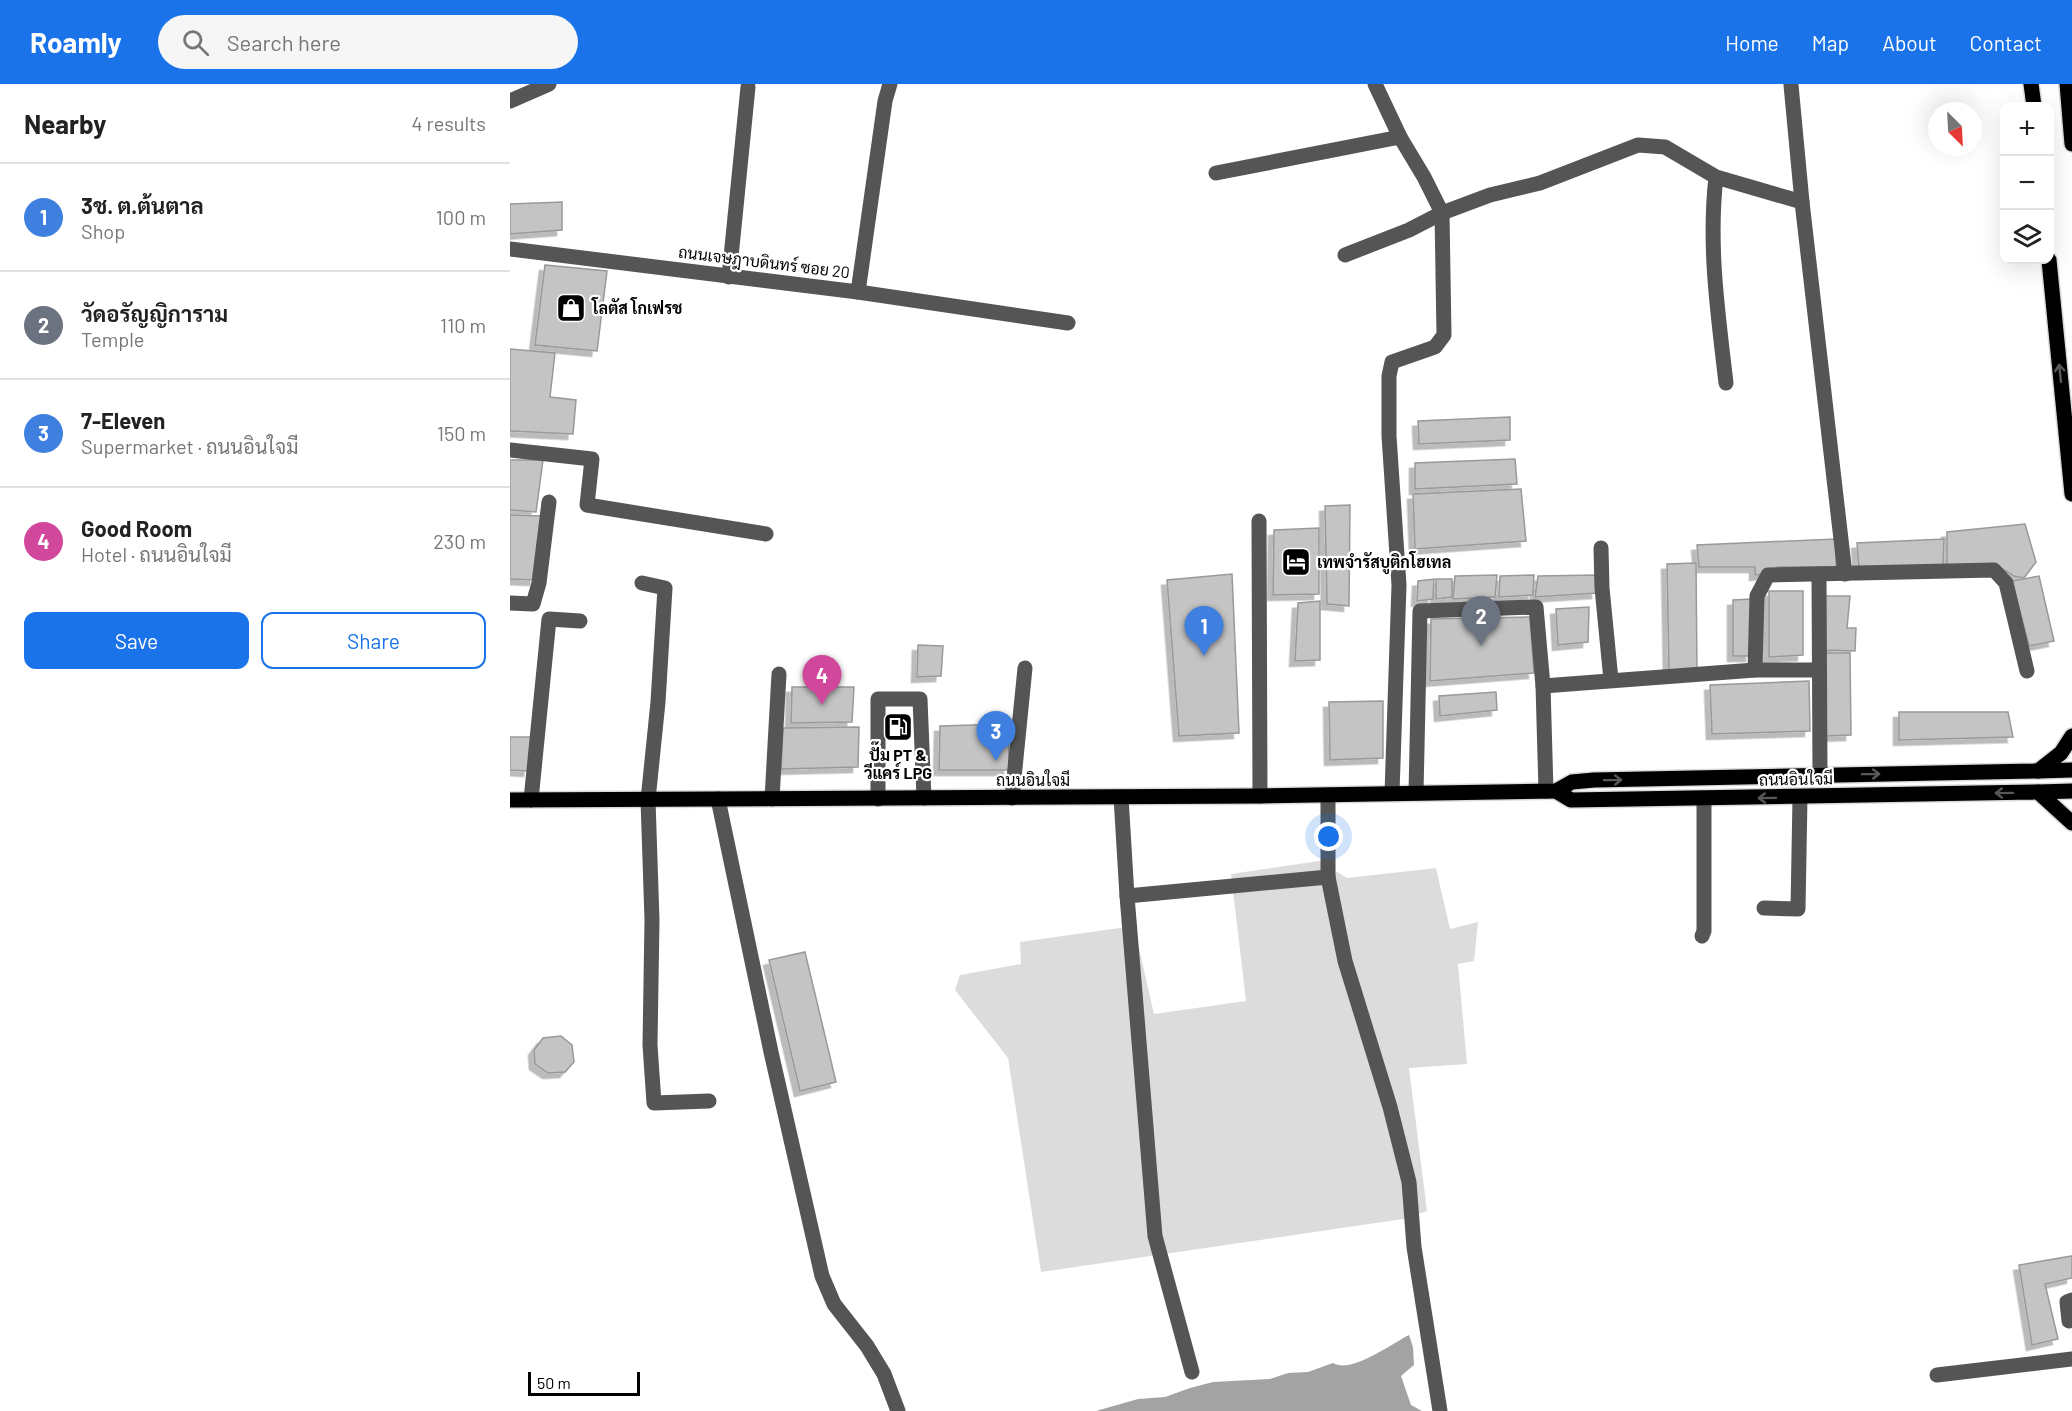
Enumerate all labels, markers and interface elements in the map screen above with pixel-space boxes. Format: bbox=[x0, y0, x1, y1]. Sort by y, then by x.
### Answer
search box bbox=[158, 15, 578, 69]
text: Roamly bbox=[30, 25, 122, 59]
icon: search bbox=[179, 26, 212, 59]
text: Search here bbox=[227, 29, 341, 55]
text: Home bbox=[1725, 30, 1779, 55]
text: Map bbox=[1812, 30, 1849, 55]
text: About bbox=[1882, 30, 1937, 55]
text: Contact bbox=[1970, 30, 2042, 55]
north arrow bbox=[1928, 102, 1982, 156]
map controls bbox=[2000, 102, 2054, 264]
button: + bbox=[2000, 102, 2054, 156]
text: Nearby bbox=[24, 108, 106, 139]
text: 4 results bbox=[411, 111, 486, 135]
button: − bbox=[2000, 156, 2054, 210]
text: 3ช. ต.ต้นตาล bbox=[81, 192, 204, 218]
text: 1 bbox=[40, 205, 47, 229]
text: 100 m bbox=[436, 205, 486, 229]
button: layers bbox=[2000, 210, 2054, 264]
text: Shop bbox=[81, 219, 125, 243]
street label: ถนนเจษฎาบดินทร์ ซอย 20 bbox=[677, 240, 851, 283]
shop icon: โลตัส โกเฟรช bbox=[555, 292, 587, 324]
place label: โลตัส โกเฟรช bbox=[591, 297, 683, 317]
text: วัดอรัญญิการาม bbox=[81, 300, 228, 326]
text: 2 bbox=[38, 313, 49, 337]
text: 110 m bbox=[440, 313, 486, 337]
text: Temple bbox=[81, 327, 144, 351]
one-way arrow bbox=[2054, 363, 2065, 383]
text: 7-Eleven bbox=[81, 407, 165, 433]
text: 3 bbox=[38, 421, 49, 445]
text: 150 m bbox=[437, 421, 486, 445]
text: Supermarket · ถนนอินใจมี bbox=[81, 434, 298, 458]
text: Good Room bbox=[81, 515, 192, 541]
text: 4 bbox=[37, 529, 50, 553]
text: 230 m bbox=[433, 529, 486, 553]
text: Hotel · ถนนอินใจมี bbox=[81, 542, 232, 566]
hotel icon: เทพจำรัสบูติกโฮเทล bbox=[1280, 546, 1312, 578]
place label: เทพจำรัสบูติกโฮเทล bbox=[1317, 551, 1451, 575]
pin: 2 bbox=[1462, 596, 1500, 646]
pin: 1 bbox=[1184, 606, 1224, 656]
button: Save bbox=[24, 612, 249, 669]
button: Share bbox=[261, 612, 486, 669]
pin: 4 bbox=[802, 656, 842, 705]
fuel station icon: ปั๊ม PT & วีแคร์ LPG bbox=[882, 711, 914, 743]
pin: 3 bbox=[976, 712, 1016, 761]
place label: ปั๊ม PT & วีแคร์ LPG bbox=[864, 741, 932, 782]
street label: ถนนอินใจมี bbox=[1759, 767, 1833, 789]
street label: ถนนอินใจมี bbox=[996, 769, 1070, 789]
one-way arrow bbox=[1860, 769, 1880, 780]
one-way arrow bbox=[1602, 774, 1622, 785]
one-way arrow bbox=[1995, 787, 2015, 799]
one-way arrow bbox=[1758, 792, 1778, 804]
your location bbox=[1314, 822, 1343, 851]
scale bar bbox=[528, 1369, 640, 1396]
text: 50 m bbox=[537, 1373, 571, 1392]

